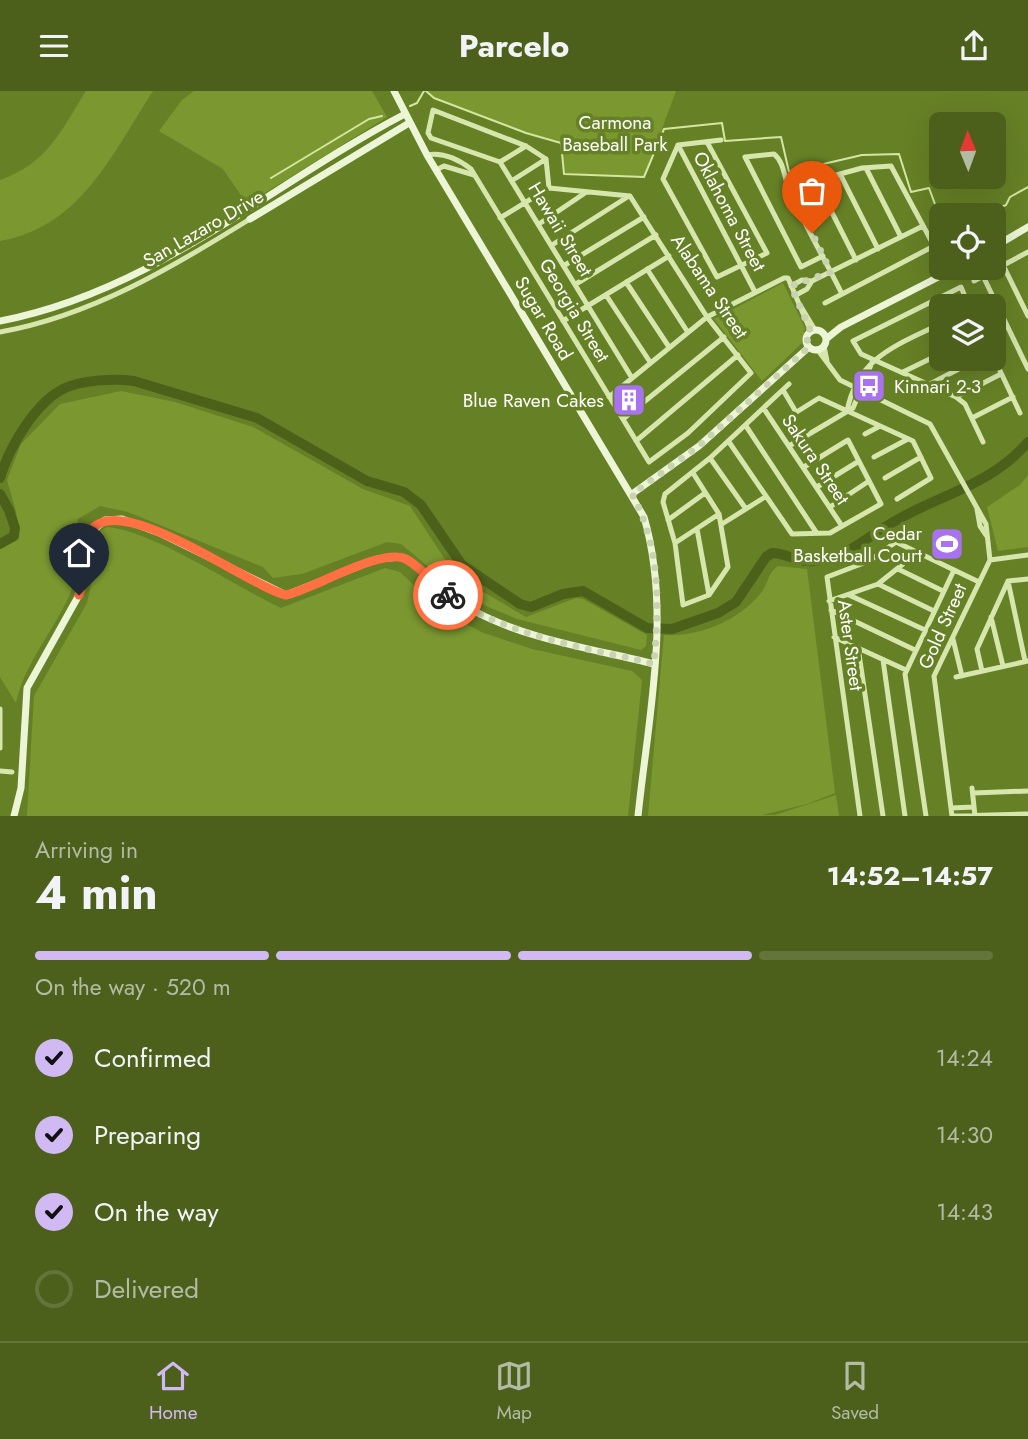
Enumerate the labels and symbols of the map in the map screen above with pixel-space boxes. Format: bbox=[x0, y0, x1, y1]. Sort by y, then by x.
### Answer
park label: Carmona Baseball Park bbox=[562, 109, 668, 158]
north arrow bbox=[929, 112, 1006, 189]
street label: Oklahoma Street bbox=[687, 147, 773, 276]
pin bbox=[782, 161, 842, 233]
street label: Hawaii Street bbox=[522, 177, 600, 282]
street label: San Lazaro Drive bbox=[138, 183, 269, 274]
street label: Alabama Street bbox=[665, 229, 755, 344]
street label: Georgia Street bbox=[533, 253, 617, 368]
street label: Sugar Road bbox=[508, 271, 579, 365]
bus stop icon: Kinnari 2-3 bbox=[850, 367, 888, 405]
place label: Kinnari 2-3 bbox=[894, 373, 981, 400]
building icon: Blue Raven Cakes bbox=[610, 381, 648, 419]
place label: Blue Raven Cakes bbox=[463, 387, 604, 414]
street label: Sakura Street bbox=[775, 408, 856, 510]
place label: Cedar Basketball Court bbox=[793, 520, 922, 569]
pin bbox=[49, 523, 109, 595]
sports icon: Cedar Basketball Court bbox=[928, 525, 966, 563]
courier bbox=[413, 560, 483, 630]
street label: Gold Street bbox=[912, 579, 974, 673]
street label: Aster Street bbox=[831, 598, 870, 693]

